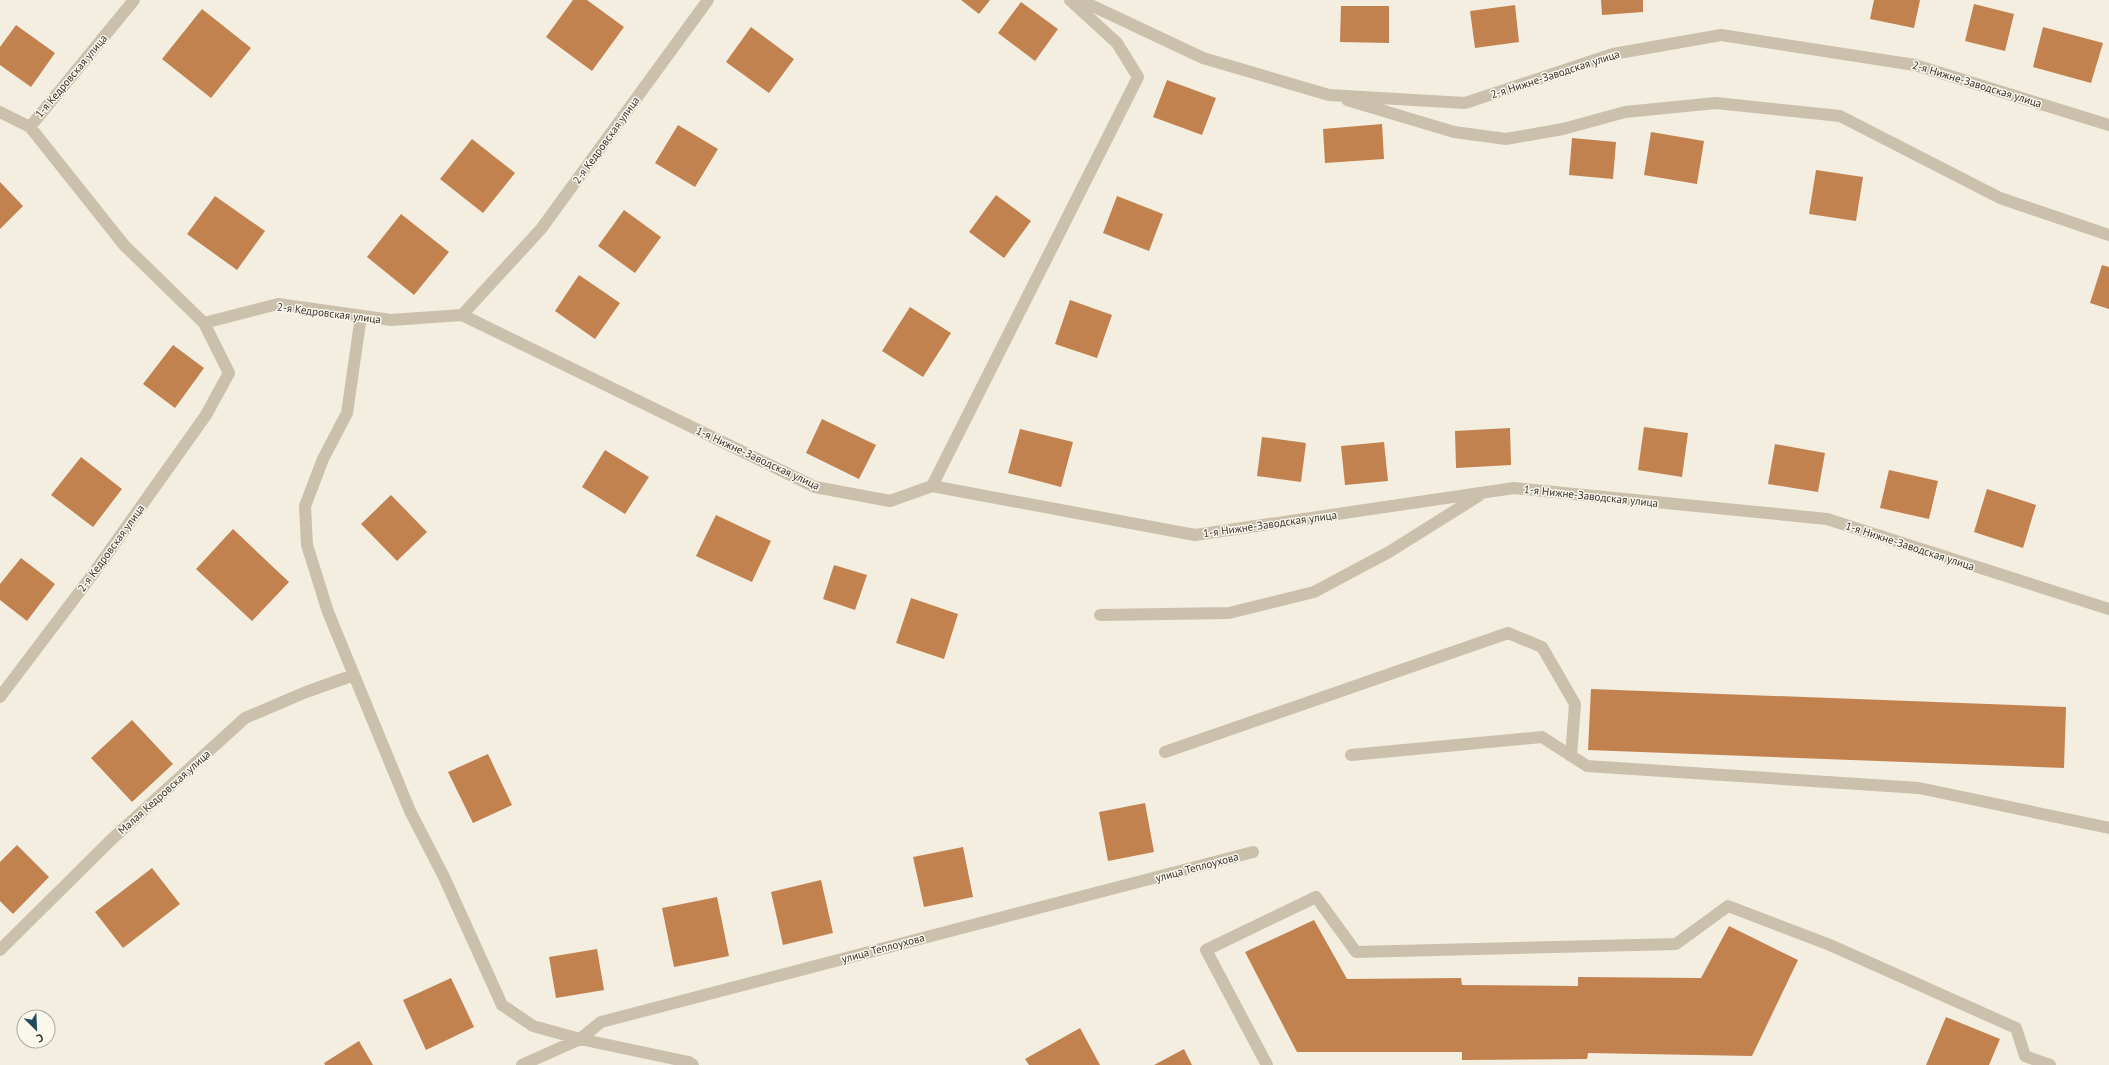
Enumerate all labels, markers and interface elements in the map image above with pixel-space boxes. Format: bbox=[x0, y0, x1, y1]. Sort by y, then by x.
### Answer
street label: 1-я Кедровская улица bbox=[32, 31, 110, 121]
street label: 2-я Нижне-Заводская улица bbox=[1489, 47, 1621, 101]
street label: 2-я Нижне-Заводская улица bbox=[1911, 58, 2043, 110]
street label: 2-я Кедровская улица bbox=[570, 94, 642, 186]
street label: 2-я Кедровская улица bbox=[276, 300, 382, 326]
street label: 1-я Нижне-Заводская улица bbox=[694, 423, 822, 493]
street label: 1-я Нижне-Заводская улица bbox=[1523, 482, 1659, 510]
street label: 2-я Кедровская улица bbox=[75, 502, 147, 594]
street label: 1-я Нижне-Заводская улица bbox=[1202, 508, 1338, 540]
street label: 1-я Нижне-Заводская улица bbox=[1844, 519, 1976, 573]
street label: Малая Кедровская улица bbox=[115, 747, 213, 837]
street label: улица Теплоухова bbox=[1154, 849, 1240, 885]
street label: улица Теплоухова bbox=[840, 930, 926, 966]
north arrow bbox=[16, 1009, 56, 1049]
text: С bbox=[34, 1030, 46, 1046]

